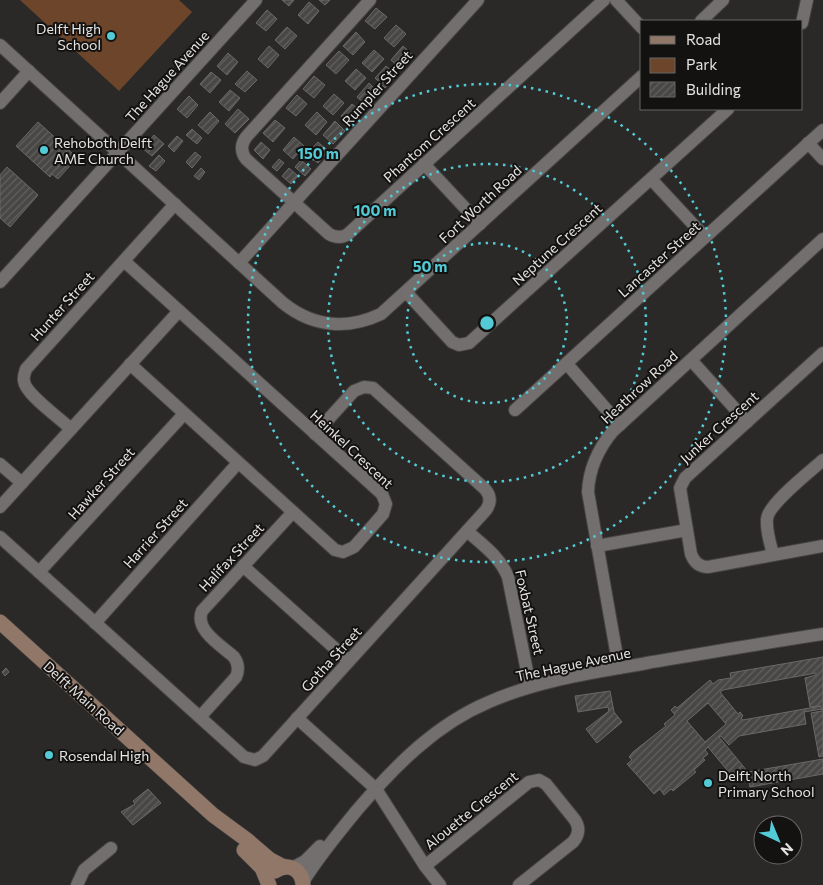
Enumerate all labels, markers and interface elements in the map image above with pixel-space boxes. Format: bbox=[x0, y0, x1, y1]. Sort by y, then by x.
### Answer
place label: Delft High School bbox=[36, 20, 101, 53]
legend bbox=[640, 20, 803, 110]
street label: The Hague Avenue bbox=[122, 27, 212, 125]
marker: Delft High School bbox=[105, 30, 117, 42]
text: Road bbox=[686, 30, 721, 48]
street label: Rumpler Street bbox=[338, 46, 416, 130]
text: Park bbox=[686, 55, 717, 73]
text: Building bbox=[686, 80, 741, 98]
street label: Phantom Crescent bbox=[380, 94, 479, 186]
place label: Rehoboth Delft AME Church bbox=[54, 134, 152, 167]
marker: Rehoboth Delft AME Church bbox=[38, 144, 50, 156]
text: 150 m bbox=[297, 144, 339, 162]
street label: Fort Worth Road bbox=[435, 161, 525, 247]
street label: Neptune Crescent bbox=[509, 199, 605, 289]
text: 100 m bbox=[354, 201, 396, 219]
street label: Lancaster Street bbox=[614, 217, 704, 300]
text: 50 m bbox=[413, 257, 447, 275]
street label: Hunter Street bbox=[27, 268, 98, 344]
centre of rings bbox=[478, 314, 496, 332]
street label: Heathrow Road bbox=[597, 347, 681, 427]
street label: Junker Crescent bbox=[676, 387, 762, 467]
street label: Heinkel Crescent bbox=[307, 406, 397, 492]
street label: Hawker Street bbox=[64, 443, 138, 523]
street label: Harrier Street bbox=[119, 494, 191, 571]
street label: Halifax Street bbox=[195, 519, 267, 595]
street label: Foxbat Street bbox=[512, 568, 548, 656]
street label: Gotha Street bbox=[297, 623, 365, 695]
street label: The Hague Avenue bbox=[514, 644, 632, 684]
street label: Delft Main Road bbox=[40, 657, 128, 739]
place label: Rosendal High bbox=[59, 747, 149, 764]
marker: Rosendal High bbox=[43, 749, 55, 761]
street label: Alouette Crescent bbox=[421, 767, 521, 853]
place label: Delft North Primary School bbox=[718, 767, 814, 800]
marker: Delft North Primary School bbox=[702, 777, 714, 789]
north arrow bbox=[753, 815, 803, 865]
text: N bbox=[778, 840, 797, 859]

